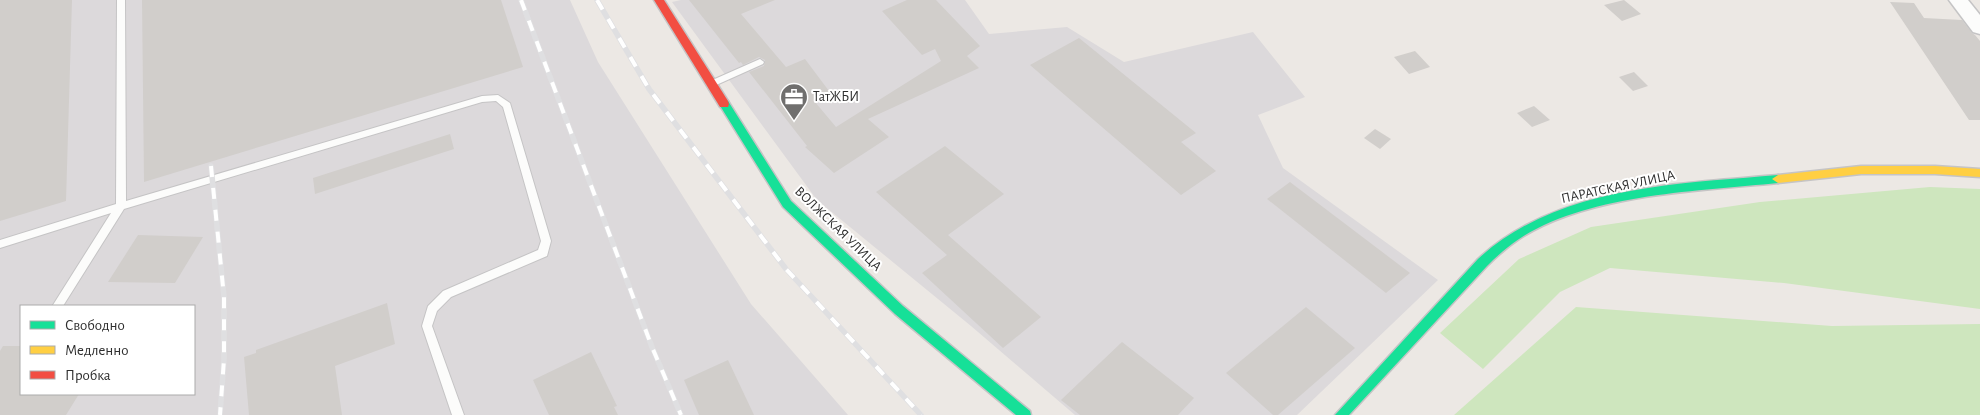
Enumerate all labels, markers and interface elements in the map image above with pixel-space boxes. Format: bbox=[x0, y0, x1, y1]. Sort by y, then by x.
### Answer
office icon: ТатЖБИ bbox=[779, 82, 809, 121]
place label: ТатЖБИ bbox=[813, 90, 859, 104]
street label: ПАРАТСКАЯ УЛИЦА bbox=[1560, 168, 1676, 206]
street label: ВОЛЖСКАЯ УЛИЦА bbox=[792, 184, 884, 274]
legend bbox=[20, 305, 195, 395]
text: Свободно bbox=[65, 318, 125, 333]
text: Медленно bbox=[65, 343, 129, 358]
text: Пробка bbox=[65, 368, 111, 383]

